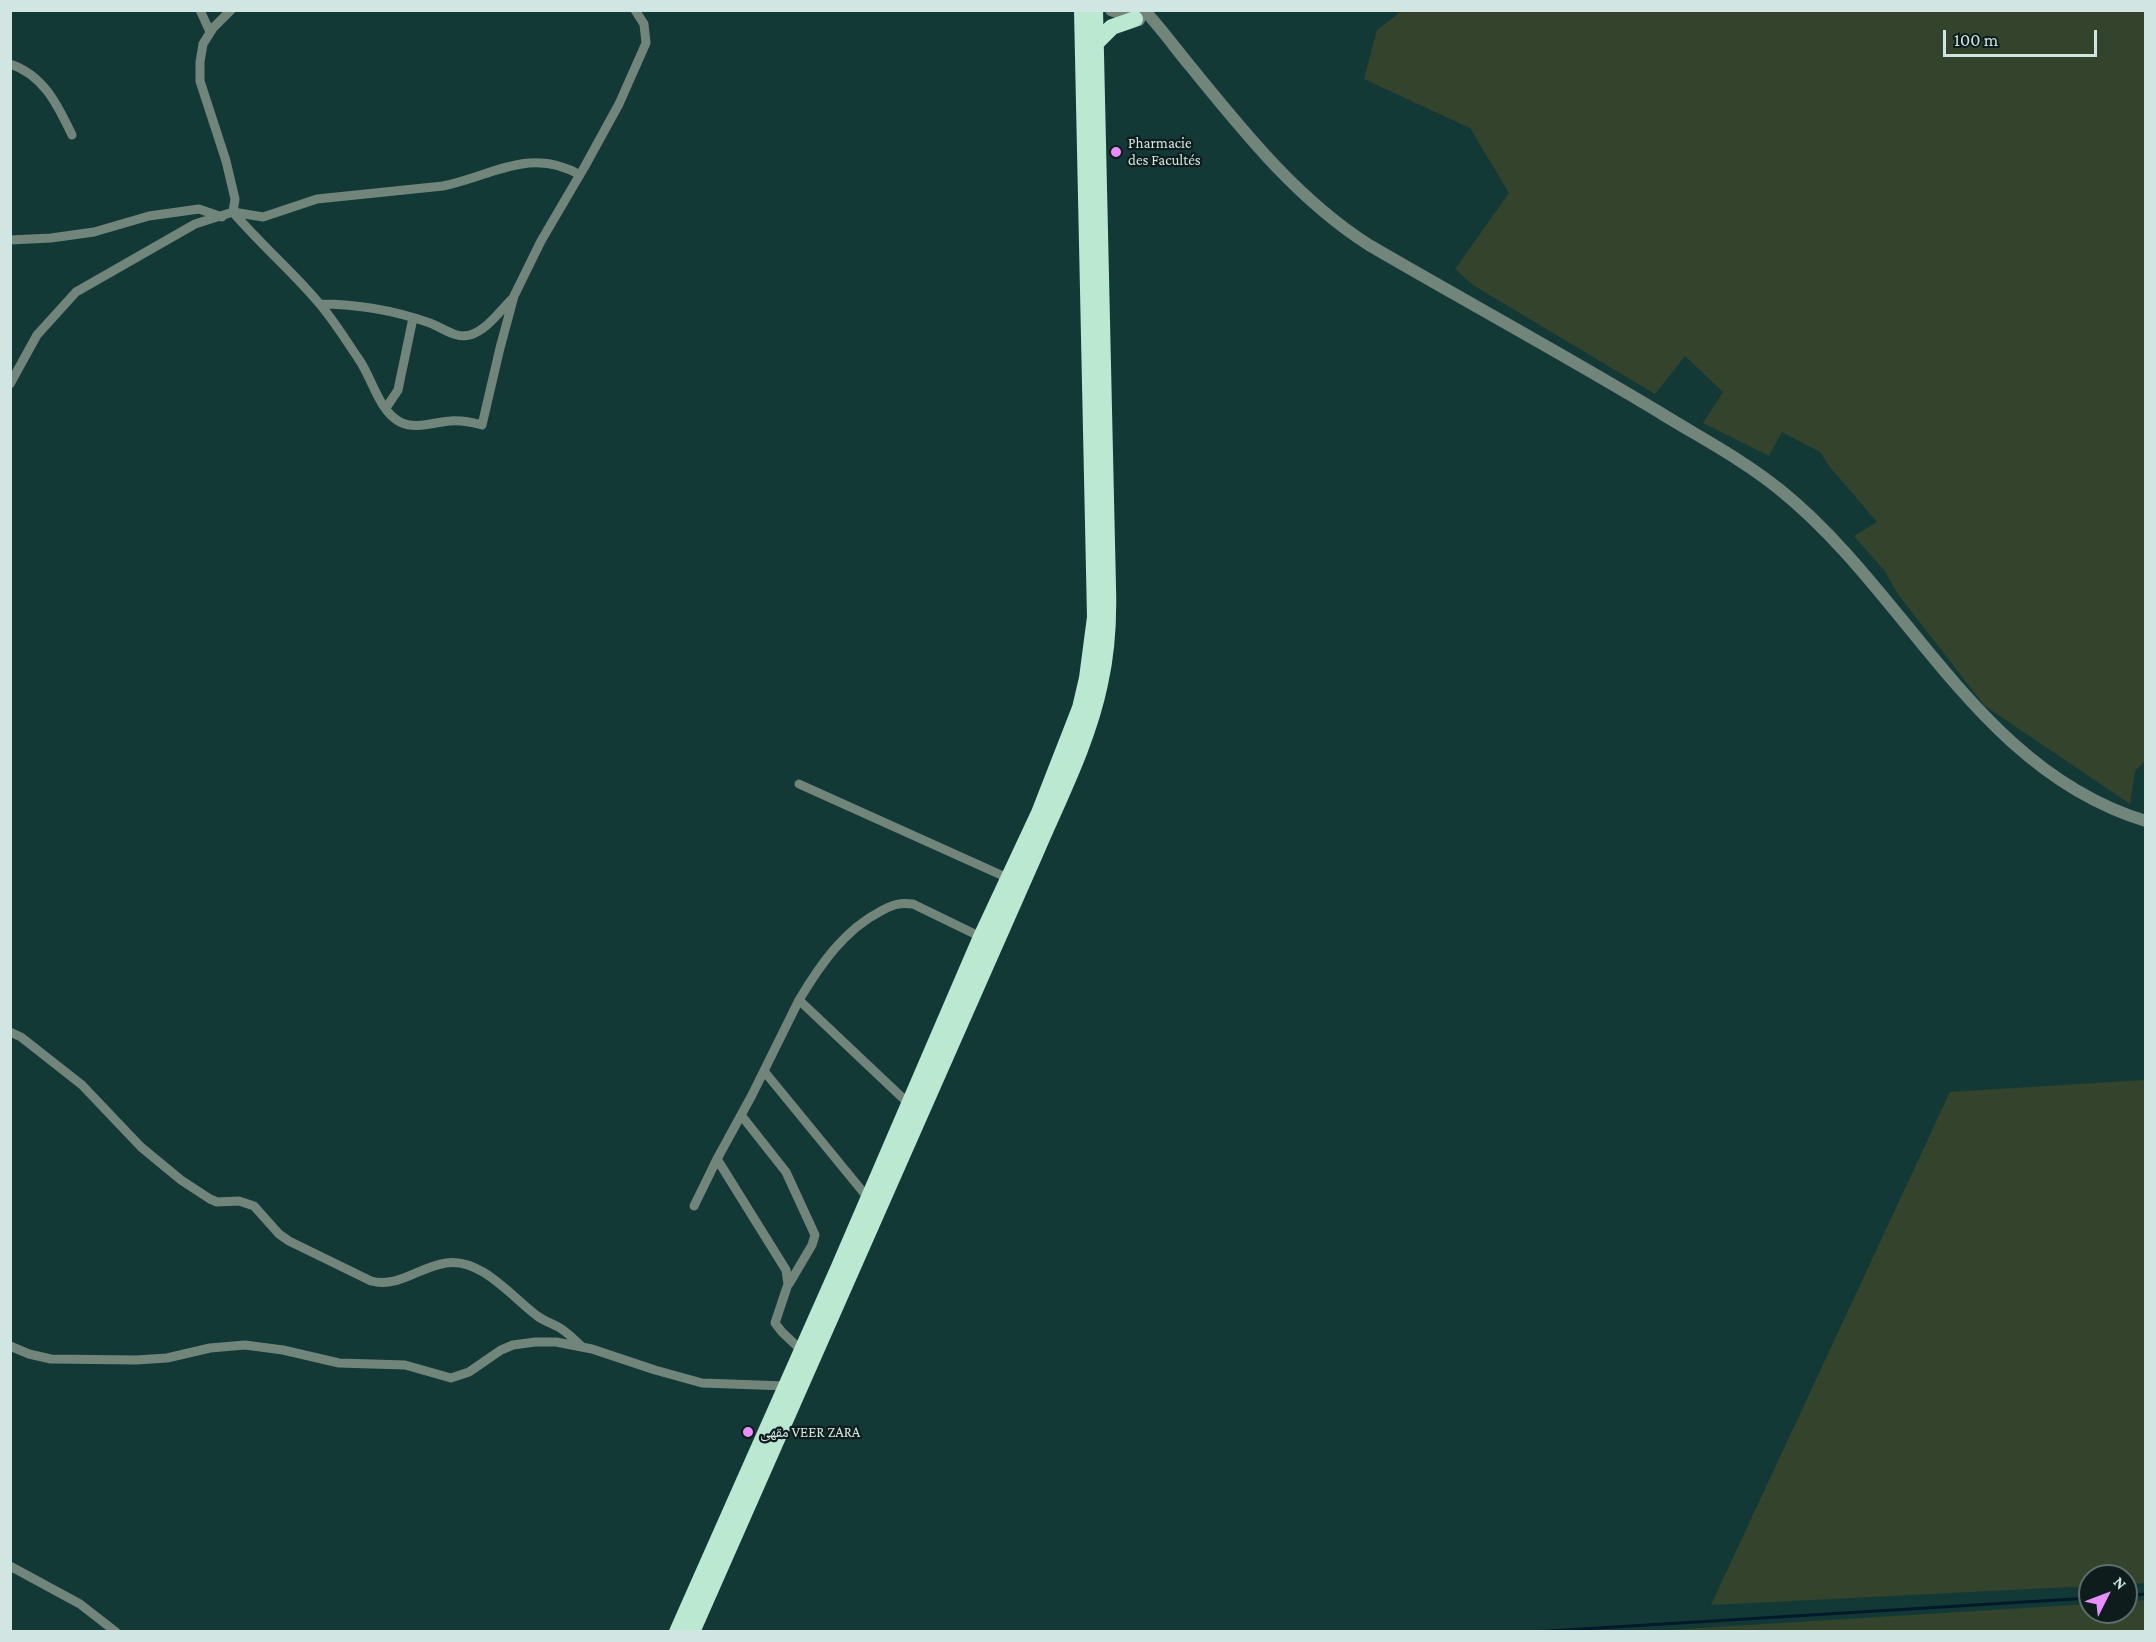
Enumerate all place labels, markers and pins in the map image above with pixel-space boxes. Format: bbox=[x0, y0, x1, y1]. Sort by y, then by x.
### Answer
place label: Pharmacie des Facultés bbox=[1128, 134, 1201, 169]
marker: Pharmacie des Facultés bbox=[1109, 145, 1123, 159]
place label: مقهى VEER ZARA bbox=[760, 1423, 860, 1441]
marker: مقهى VEER ZARA bbox=[741, 1425, 755, 1439]

